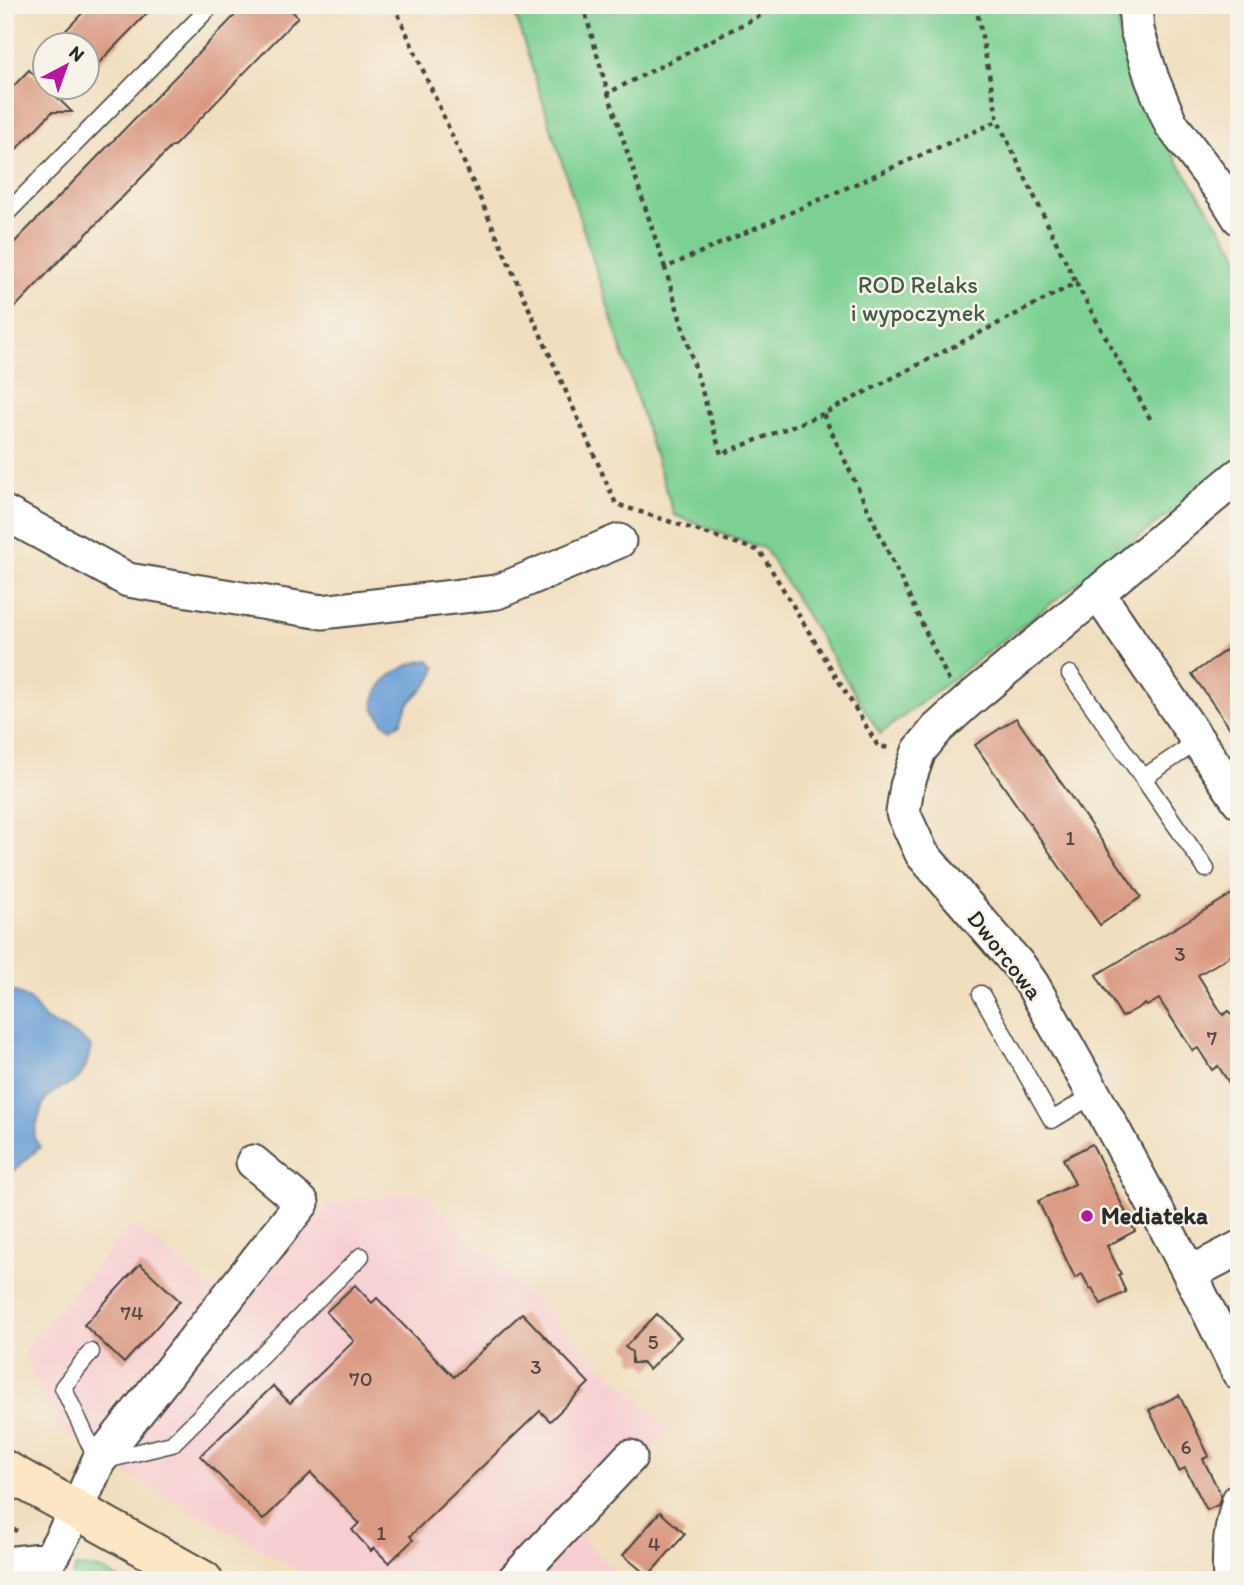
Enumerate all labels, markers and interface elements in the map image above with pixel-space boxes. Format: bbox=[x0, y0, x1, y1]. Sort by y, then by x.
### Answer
north arrow bbox=[32, 32, 102, 102]
text: N bbox=[64, 41, 89, 66]
park label: ROD Relaks i wypoczynek bbox=[851, 270, 985, 327]
house number: 1 bbox=[1065, 825, 1075, 850]
street label: Dworcowa bbox=[961, 904, 1050, 1006]
house number: 3 bbox=[1174, 941, 1186, 966]
house number: 7 bbox=[1207, 1025, 1217, 1050]
place label: Mediateka bbox=[1101, 1201, 1208, 1230]
marker: Mediateka bbox=[1079, 1208, 1095, 1224]
house number: 74 bbox=[120, 1300, 144, 1325]
house number: 5 bbox=[647, 1329, 659, 1354]
house number: 3 bbox=[530, 1354, 542, 1379]
house number: 70 bbox=[349, 1366, 373, 1391]
house number: 6 bbox=[1180, 1434, 1192, 1459]
house number: 1 bbox=[376, 1520, 386, 1545]
house number: 4 bbox=[648, 1531, 661, 1556]

